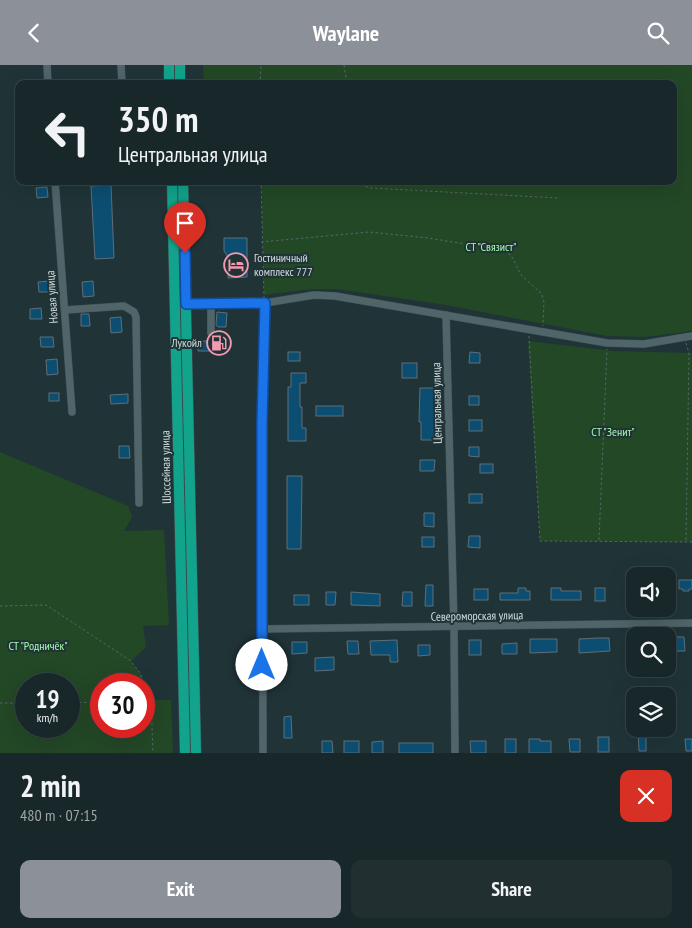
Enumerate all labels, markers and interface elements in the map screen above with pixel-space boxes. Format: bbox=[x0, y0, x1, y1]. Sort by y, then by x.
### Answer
icon: back bbox=[20, 19, 48, 47]
text: Waylane bbox=[313, 19, 379, 47]
icon: search bbox=[644, 19, 672, 47]
text: 350 m bbox=[118, 96, 199, 142]
icon: left bbox=[35, 100, 100, 165]
text: Центральная улица bbox=[118, 140, 268, 168]
pin bbox=[164, 202, 206, 253]
icon: arrive bbox=[171, 209, 199, 237]
park label: СТ "Связист" bbox=[466, 239, 516, 254]
place label: Гостиничный комплекс 777 bbox=[254, 250, 313, 279]
hotel icon: Гостиничный комплекс 777 bbox=[223, 252, 249, 278]
street label: Новая улица bbox=[42, 270, 61, 324]
fuel station icon: Лукойл bbox=[206, 330, 232, 356]
place label: Лукойл bbox=[171, 335, 202, 350]
street label: Центральная улица bbox=[428, 362, 445, 444]
park label: СТ "Зенит" bbox=[591, 424, 635, 439]
street label: Шоссейная улица bbox=[157, 430, 174, 504]
map controls bbox=[626, 567, 676, 737]
button: sound bbox=[626, 567, 676, 617]
street label: Североморская улица bbox=[431, 607, 524, 624]
button: search bbox=[626, 627, 676, 677]
park label: СТ "Родничёк" bbox=[8, 638, 68, 653]
position arrow bbox=[235, 638, 287, 690]
speed limit sign: 30 bbox=[90, 673, 155, 738]
text: 19 bbox=[36, 683, 59, 715]
button: layers bbox=[626, 687, 676, 737]
text: km/h bbox=[37, 710, 58, 725]
text: 2 min bbox=[20, 766, 81, 805]
button: close bbox=[620, 770, 672, 822]
text: 480 m · 07:15 bbox=[20, 805, 98, 825]
button: Exit bbox=[20, 860, 341, 918]
button: Share bbox=[351, 860, 672, 918]

